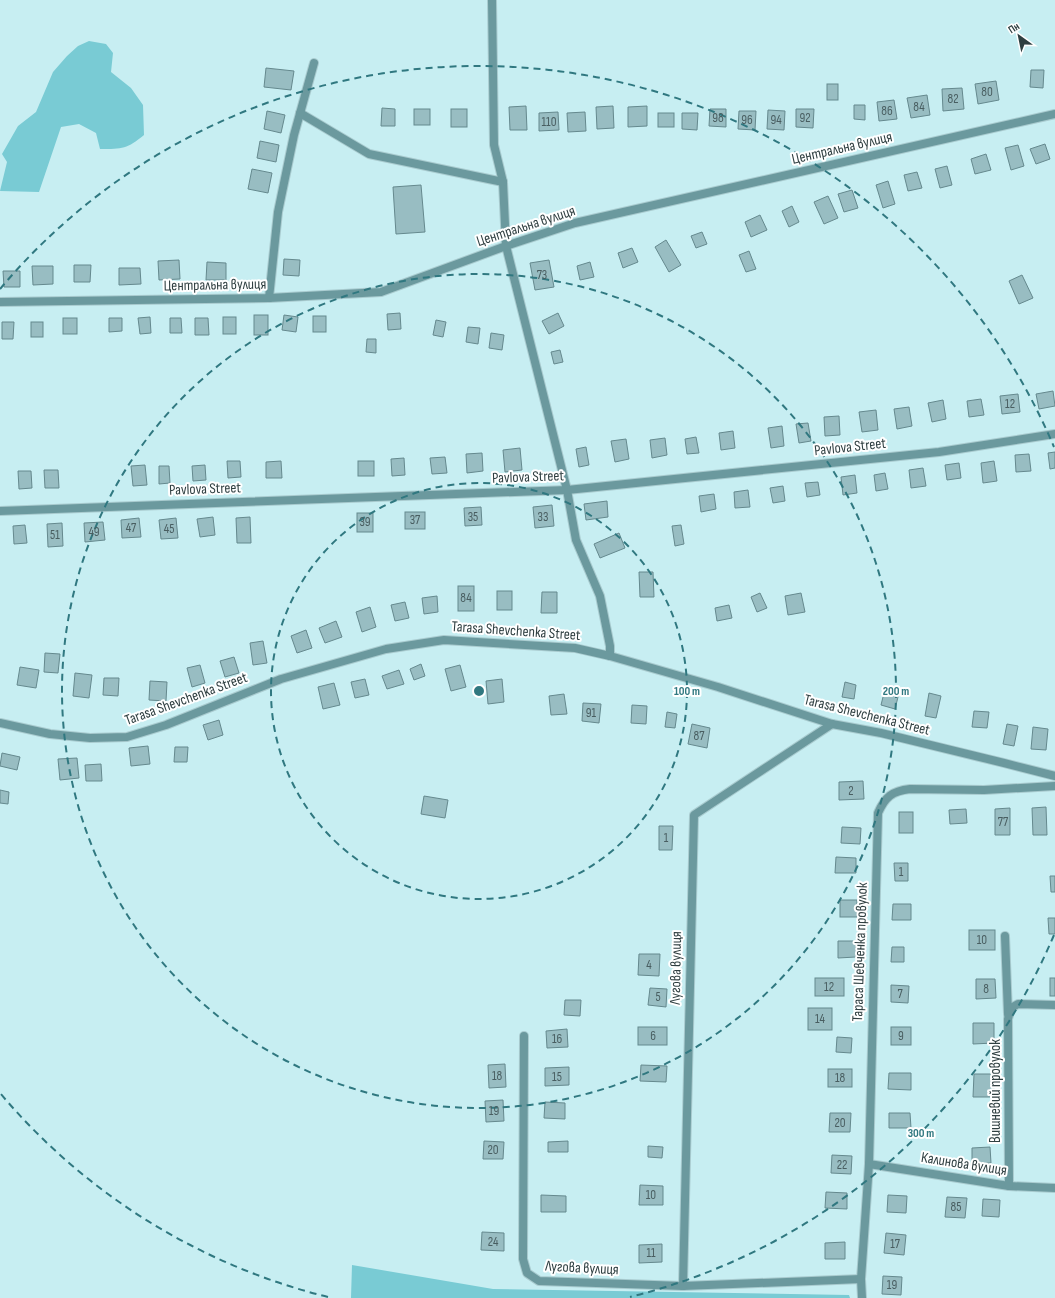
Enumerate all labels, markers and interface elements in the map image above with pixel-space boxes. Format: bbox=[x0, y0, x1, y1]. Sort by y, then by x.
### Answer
north arrow bbox=[999, 16, 1039, 56]
text: Пн bbox=[1006, 20, 1022, 36]
house number: 80 bbox=[981, 84, 993, 100]
house number: 82 bbox=[947, 91, 959, 107]
house number: 84 bbox=[913, 99, 925, 115]
house number: 86 bbox=[881, 103, 893, 119]
house number: 98 bbox=[712, 110, 724, 126]
house number: 92 bbox=[799, 110, 811, 126]
house number: 96 bbox=[741, 112, 753, 128]
house number: 94 bbox=[770, 112, 782, 128]
house number: 110 bbox=[542, 114, 557, 130]
street label: Центральна вулиця bbox=[790, 127, 894, 169]
street label: Центральна вулиця bbox=[474, 201, 578, 251]
house number: 73 bbox=[537, 267, 547, 283]
street label: Центральна вулиця bbox=[164, 275, 267, 295]
house number: 12 bbox=[1005, 396, 1015, 412]
street label: Pavlova Street bbox=[813, 434, 887, 460]
street label: Pavlova Street bbox=[492, 466, 565, 488]
street label: Pavlova Street bbox=[169, 478, 242, 500]
house number: 35 bbox=[468, 509, 478, 525]
house number: 33 bbox=[538, 509, 548, 525]
house number: 37 bbox=[410, 512, 421, 528]
house number: 39 bbox=[359, 514, 371, 530]
house number: 47 bbox=[126, 520, 137, 536]
house number: 45 bbox=[164, 521, 174, 537]
house number: 49 bbox=[88, 524, 100, 540]
house number: 51 bbox=[50, 527, 60, 543]
house number: 84 bbox=[460, 590, 472, 606]
street label: Tarasa Shevchenka Street bbox=[451, 617, 581, 645]
street label: Tarasa Shevchenka Street bbox=[122, 668, 250, 730]
centre of rings bbox=[472, 684, 486, 698]
text: 100 m bbox=[674, 684, 700, 699]
text: 200 m bbox=[883, 684, 909, 699]
street label: Tarasa Shevchenka Street bbox=[802, 690, 932, 740]
house number: 91 bbox=[586, 705, 597, 721]
house number: 87 bbox=[694, 728, 705, 744]
house number: 2 bbox=[848, 783, 854, 799]
house number: 77 bbox=[998, 814, 1009, 830]
house number: 1 bbox=[664, 830, 669, 846]
house number: 1 bbox=[899, 864, 904, 880]
street label: Тараса Шевченка провулок bbox=[848, 882, 872, 1022]
street label: Лугова вулиця bbox=[666, 931, 686, 1006]
house number: 10 bbox=[977, 932, 987, 948]
house number: 4 bbox=[646, 957, 652, 973]
house number: 12 bbox=[824, 979, 834, 995]
house number: 8 bbox=[983, 981, 989, 997]
house number: 7 bbox=[897, 986, 903, 1002]
house number: 5 bbox=[655, 989, 661, 1005]
house number: 14 bbox=[815, 1011, 826, 1027]
house number: 6 bbox=[650, 1028, 656, 1044]
house number: 9 bbox=[898, 1028, 904, 1044]
house number: 16 bbox=[552, 1031, 562, 1047]
street label: Вишневий провулок bbox=[986, 1039, 1005, 1143]
house number: 18 bbox=[492, 1068, 502, 1084]
house number: 15 bbox=[552, 1069, 562, 1085]
house number: 18 bbox=[835, 1070, 845, 1086]
house number: 19 bbox=[489, 1103, 499, 1119]
house number: 20 bbox=[834, 1115, 846, 1131]
text: 300 m bbox=[908, 1126, 934, 1141]
house number: 20 bbox=[487, 1142, 499, 1158]
street label: Калинова вулиця bbox=[920, 1148, 1008, 1180]
house number: 22 bbox=[837, 1157, 847, 1173]
house number: 10 bbox=[646, 1187, 656, 1203]
house number: 85 bbox=[951, 1199, 961, 1215]
house number: 24 bbox=[488, 1234, 499, 1250]
house number: 17 bbox=[890, 1236, 901, 1252]
house number: 11 bbox=[646, 1245, 656, 1261]
street label: Лугова вулиця bbox=[544, 1257, 619, 1279]
house number: 19 bbox=[887, 1277, 897, 1293]

